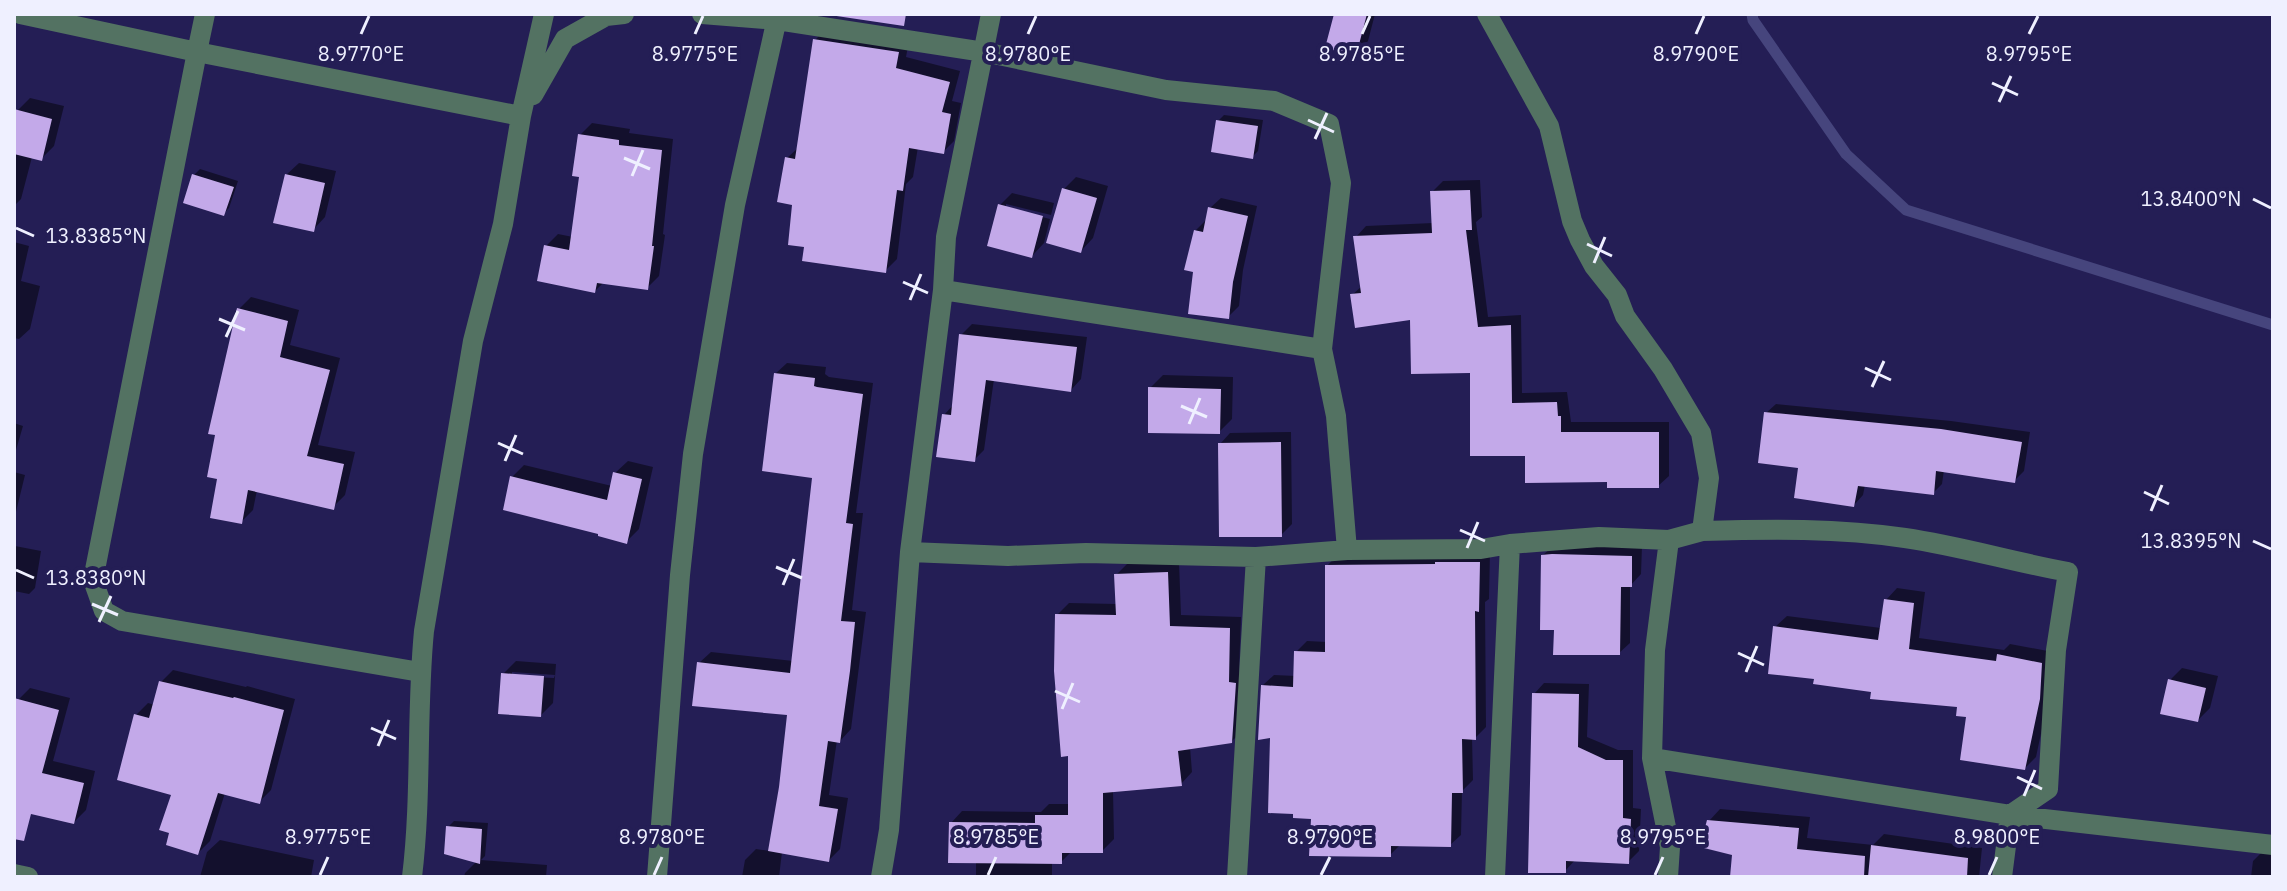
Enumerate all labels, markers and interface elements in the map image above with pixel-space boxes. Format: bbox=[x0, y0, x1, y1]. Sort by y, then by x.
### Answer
text: 8.9770°E bbox=[318, 40, 404, 67]
text: 8.9775°E bbox=[652, 40, 738, 67]
text: 8.9780°E bbox=[985, 40, 1071, 67]
text: 8.9785°E bbox=[1319, 40, 1405, 67]
text: 8.9790°E bbox=[1653, 40, 1739, 67]
text: 8.9795°E bbox=[1986, 40, 2072, 67]
text: 13.8400°N bbox=[2141, 185, 2241, 212]
text: 13.8385°N bbox=[46, 222, 146, 249]
text: 13.8395°N bbox=[2141, 527, 2241, 554]
text: 13.8380°N bbox=[46, 564, 146, 591]
text: 8.9775°E bbox=[285, 823, 371, 850]
text: 8.9780°E bbox=[619, 823, 705, 850]
text: 8.9785°E bbox=[953, 823, 1039, 850]
text: 8.9790°E bbox=[1287, 823, 1373, 850]
text: 8.9795°E bbox=[1620, 823, 1706, 850]
text: 8.9800°E bbox=[1954, 823, 2040, 850]

